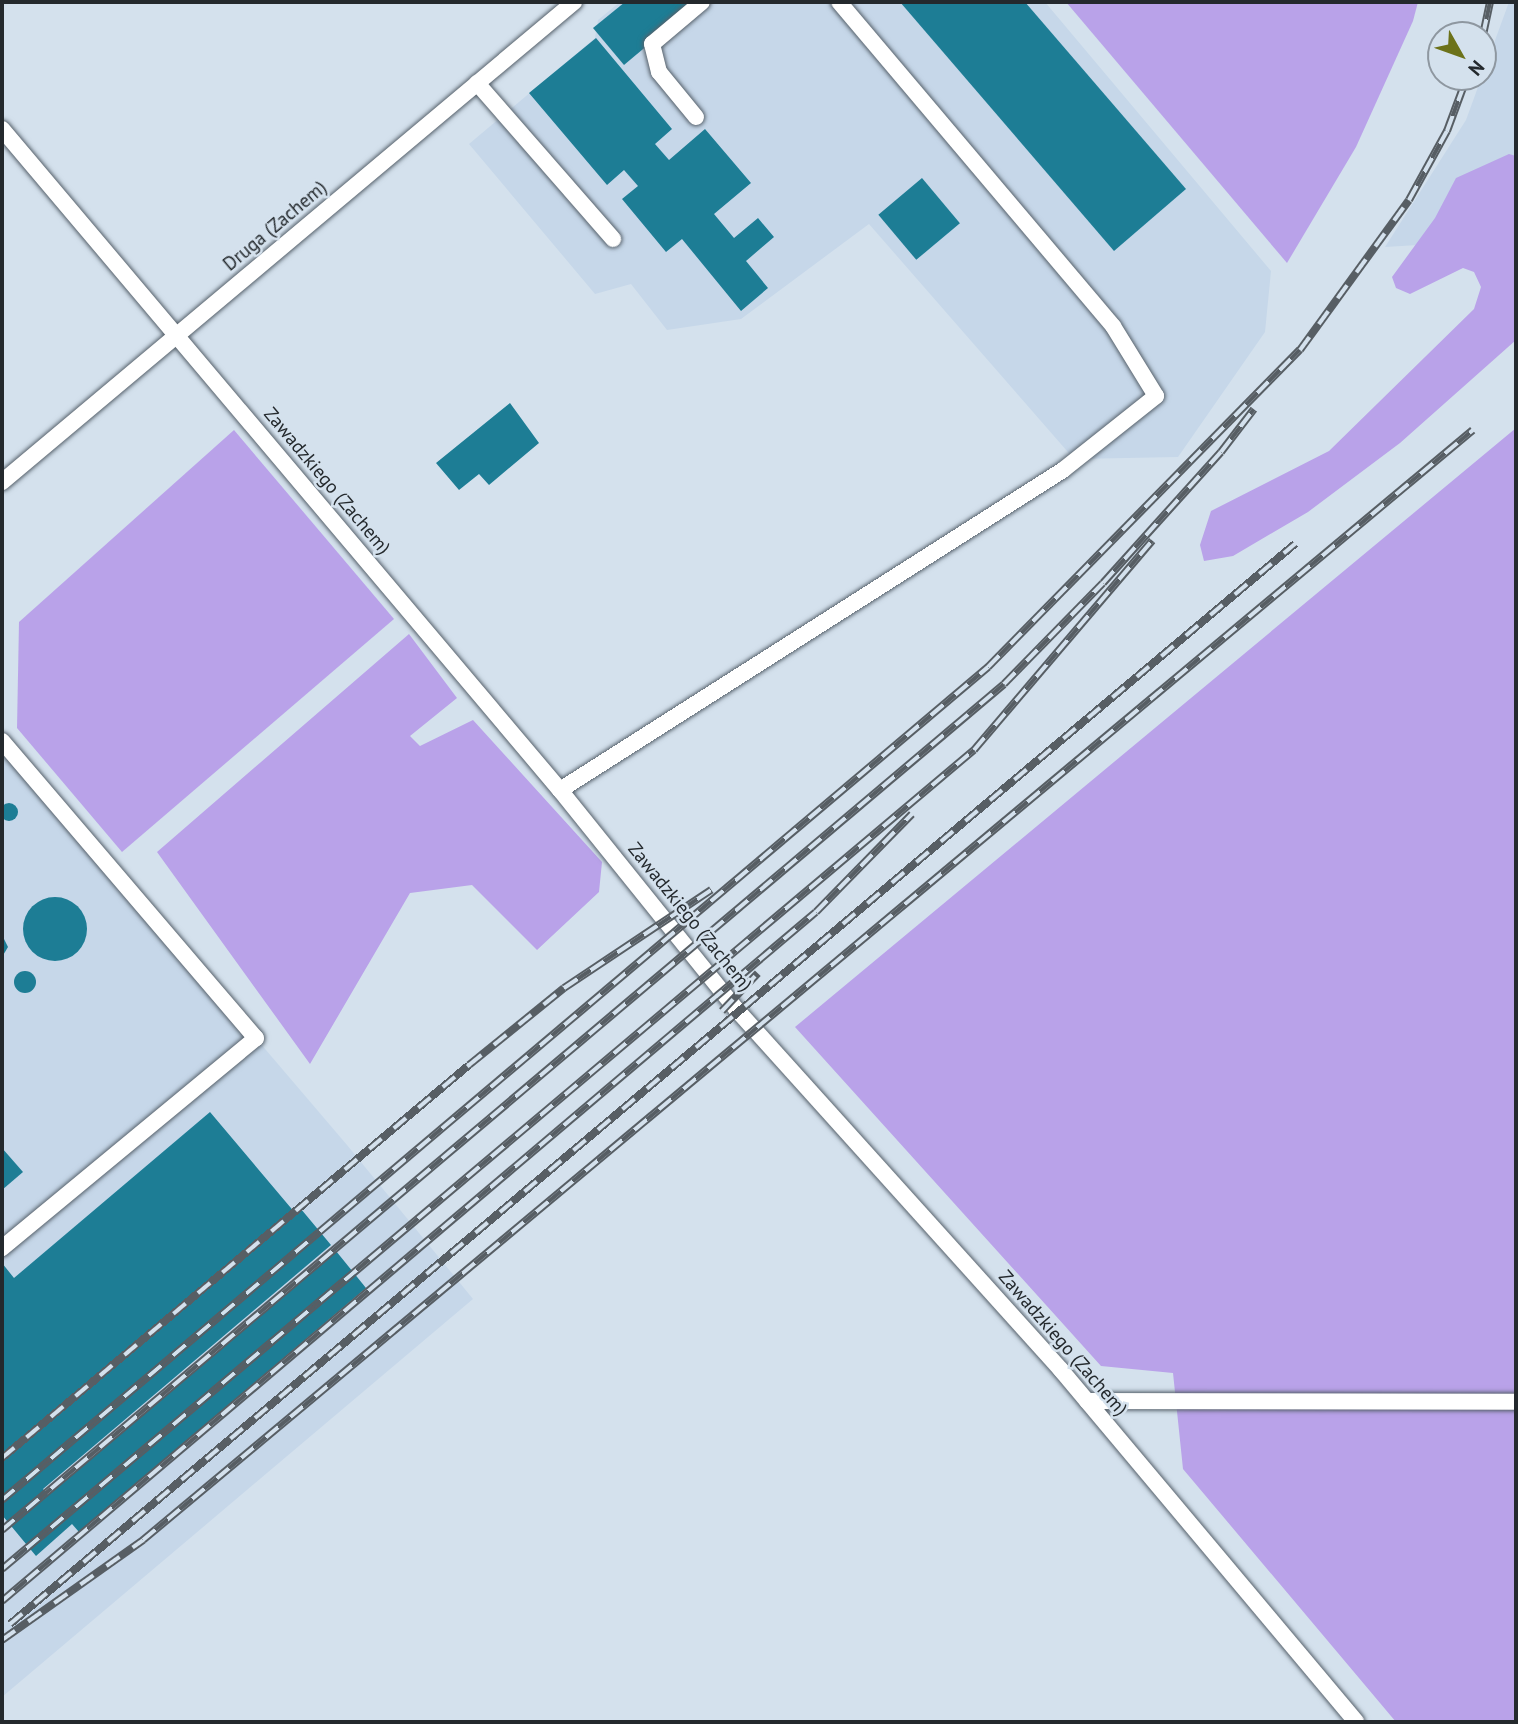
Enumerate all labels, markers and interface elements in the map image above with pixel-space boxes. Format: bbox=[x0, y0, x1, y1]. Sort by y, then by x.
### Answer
north arrow bbox=[1427, 21, 1497, 91]
text: N bbox=[1463, 56, 1490, 81]
street label: Druga (Zachem) bbox=[219, 176, 331, 276]
street label: Zawadzkiego (Zachem) bbox=[259, 403, 395, 559]
street label: Zawadzkiego (Zachem) bbox=[623, 838, 757, 996]
street label: Zawadzkiego (Zachem) bbox=[994, 1266, 1132, 1420]

